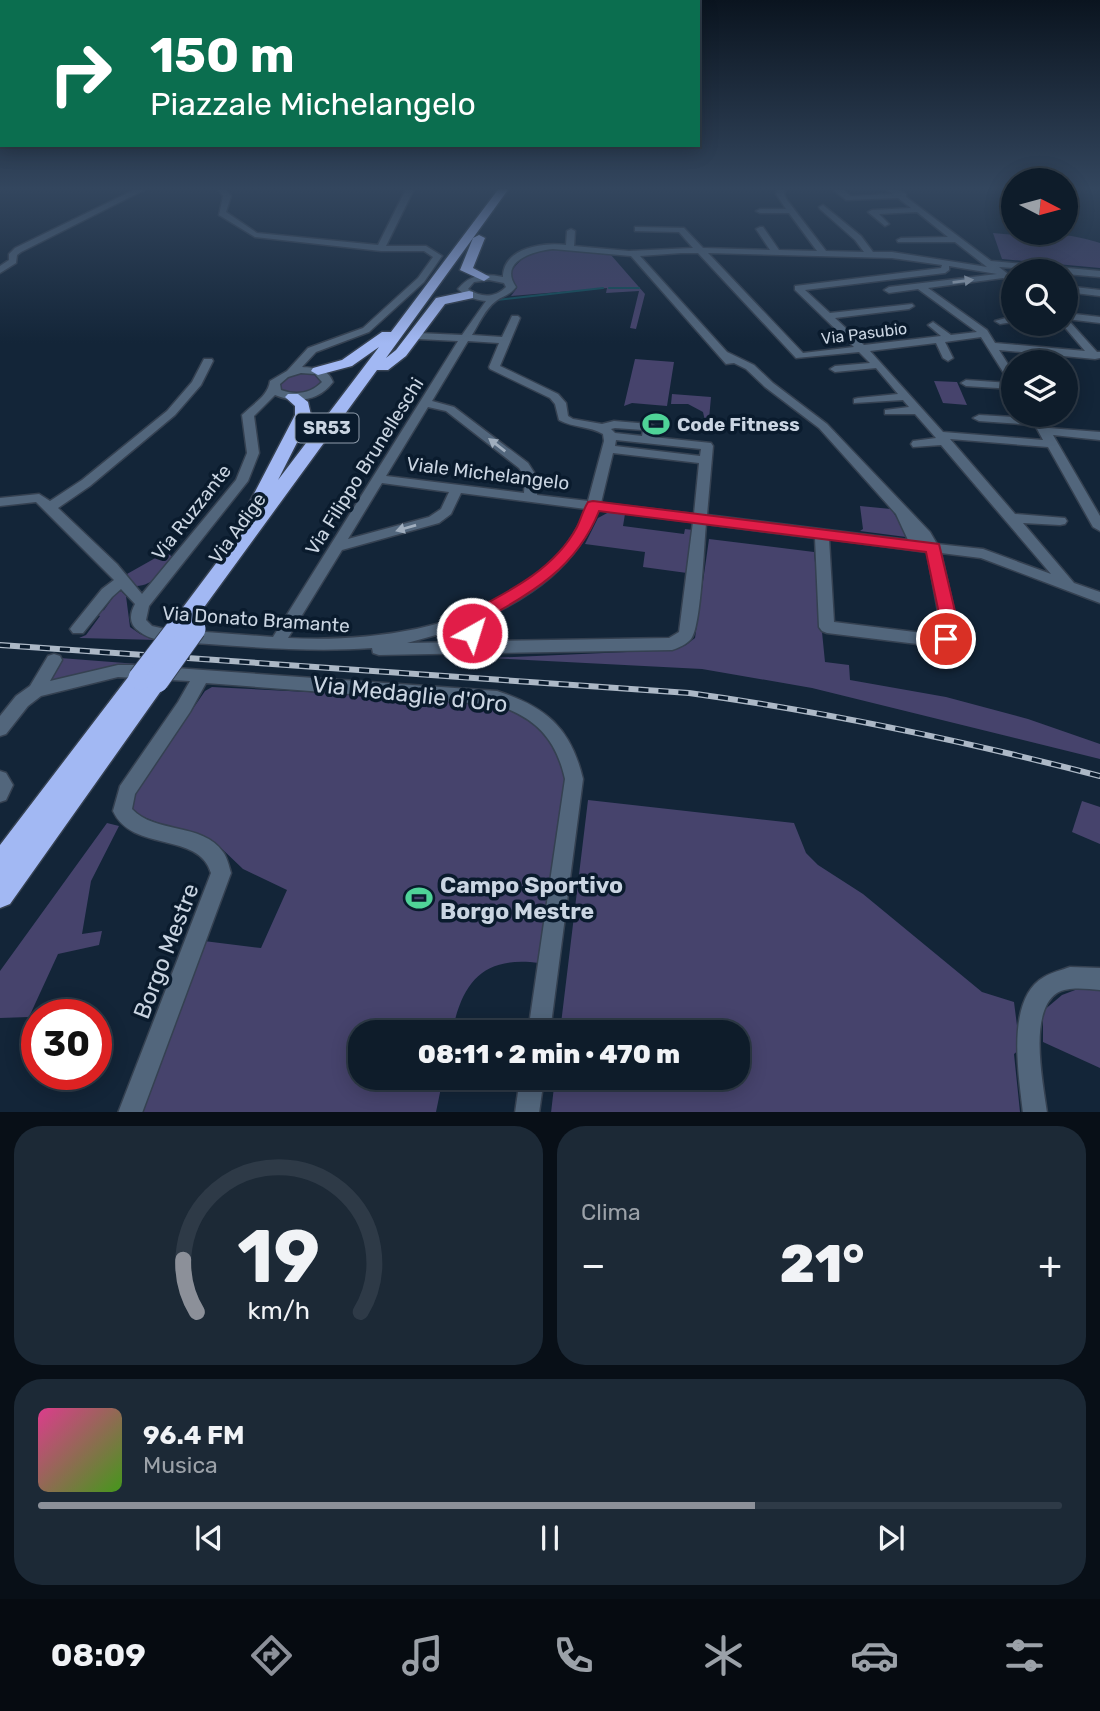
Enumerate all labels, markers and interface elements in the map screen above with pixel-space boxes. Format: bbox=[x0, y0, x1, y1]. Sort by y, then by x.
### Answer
text: 150 m bbox=[150, 26, 295, 84]
icon: right bbox=[35, 28, 126, 119]
text: Piazzale Michelangelo bbox=[150, 85, 476, 123]
north arrow bbox=[1001, 168, 1078, 245]
map controls bbox=[1001, 168, 1078, 427]
button: search bbox=[1001, 259, 1078, 336]
one-way arrow bbox=[952, 275, 974, 286]
street label: Via Pasubio bbox=[820, 319, 908, 348]
button: layers bbox=[1001, 350, 1078, 427]
street label: Via Filippo Brunelleschi bbox=[300, 373, 428, 559]
sports icon: Code Fitness bbox=[641, 409, 671, 439]
place label: Code Fitness bbox=[677, 413, 800, 436]
road number: SR53 bbox=[296, 414, 358, 442]
one-way arrow bbox=[489, 438, 507, 453]
street label: Viale Michelangelo bbox=[405, 452, 571, 495]
street label: Via Ruzzante bbox=[147, 460, 236, 565]
street label: Via Adige bbox=[204, 488, 271, 568]
one-way arrow bbox=[396, 523, 417, 533]
position arrow bbox=[435, 596, 509, 670]
street label: Via Donato Bramante bbox=[161, 601, 351, 638]
pin bbox=[916, 609, 976, 669]
icon: arrive bbox=[927, 620, 965, 658]
street label: Via Medaglie d'Oro bbox=[311, 670, 509, 718]
place label: Campo Sportivo Borgo Mestre bbox=[440, 871, 623, 925]
street label: Borgo Mestre bbox=[127, 879, 205, 1023]
sports icon: Campo Sportivo Borgo Mestre bbox=[404, 883, 434, 913]
speed limit sign: 30 bbox=[21, 999, 112, 1090]
text: 08:11 · 2 min · 470 m bbox=[418, 1039, 680, 1070]
text: Clima bbox=[581, 1198, 641, 1226]
text: 19 bbox=[237, 1214, 320, 1300]
text: 21° bbox=[780, 1233, 864, 1295]
text: − bbox=[581, 1242, 606, 1288]
text: + bbox=[1038, 1242, 1062, 1288]
text: km/h bbox=[247, 1295, 310, 1324]
text: 96.4 FM bbox=[143, 1420, 245, 1451]
text: Musica bbox=[143, 1451, 218, 1479]
icon: previous bbox=[190, 1519, 228, 1557]
icon: pause bbox=[531, 1519, 569, 1557]
icon: next bbox=[872, 1519, 910, 1557]
icon: directions bbox=[247, 1631, 296, 1680]
icon: music bbox=[398, 1631, 447, 1680]
icon: phone bbox=[549, 1631, 598, 1680]
icon: climate bbox=[699, 1631, 748, 1680]
icon: car bbox=[850, 1631, 899, 1680]
icon: filters bbox=[1000, 1631, 1049, 1680]
text: 08:09 bbox=[51, 1636, 146, 1674]

